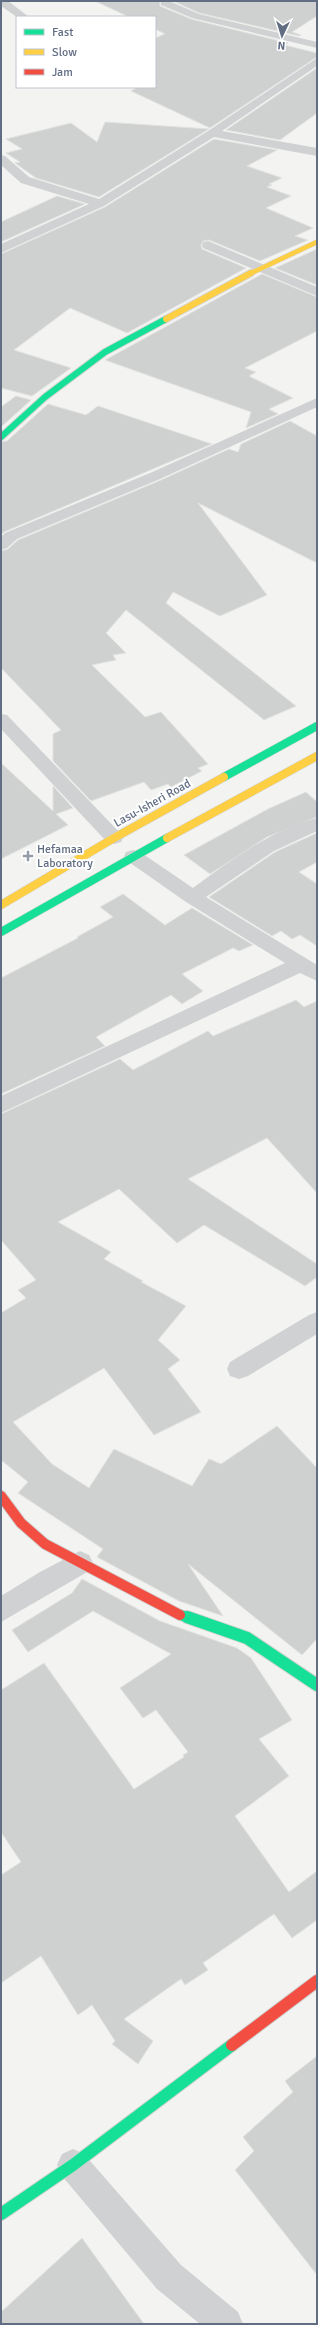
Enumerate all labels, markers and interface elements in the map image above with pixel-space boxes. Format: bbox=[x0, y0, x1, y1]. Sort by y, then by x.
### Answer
legend bbox=[16, 16, 156, 88]
north arrow bbox=[262, 16, 302, 56]
text: Fast bbox=[52, 25, 73, 40]
text: N bbox=[277, 39, 286, 52]
text: Slow bbox=[52, 45, 77, 60]
text: Jam bbox=[52, 65, 73, 80]
street label: Lasu-Isheri Road bbox=[111, 776, 193, 831]
place label: Hefamaa Laboratory bbox=[37, 842, 93, 871]
marker: Hefamaa Laboratory bbox=[22, 850, 34, 862]

